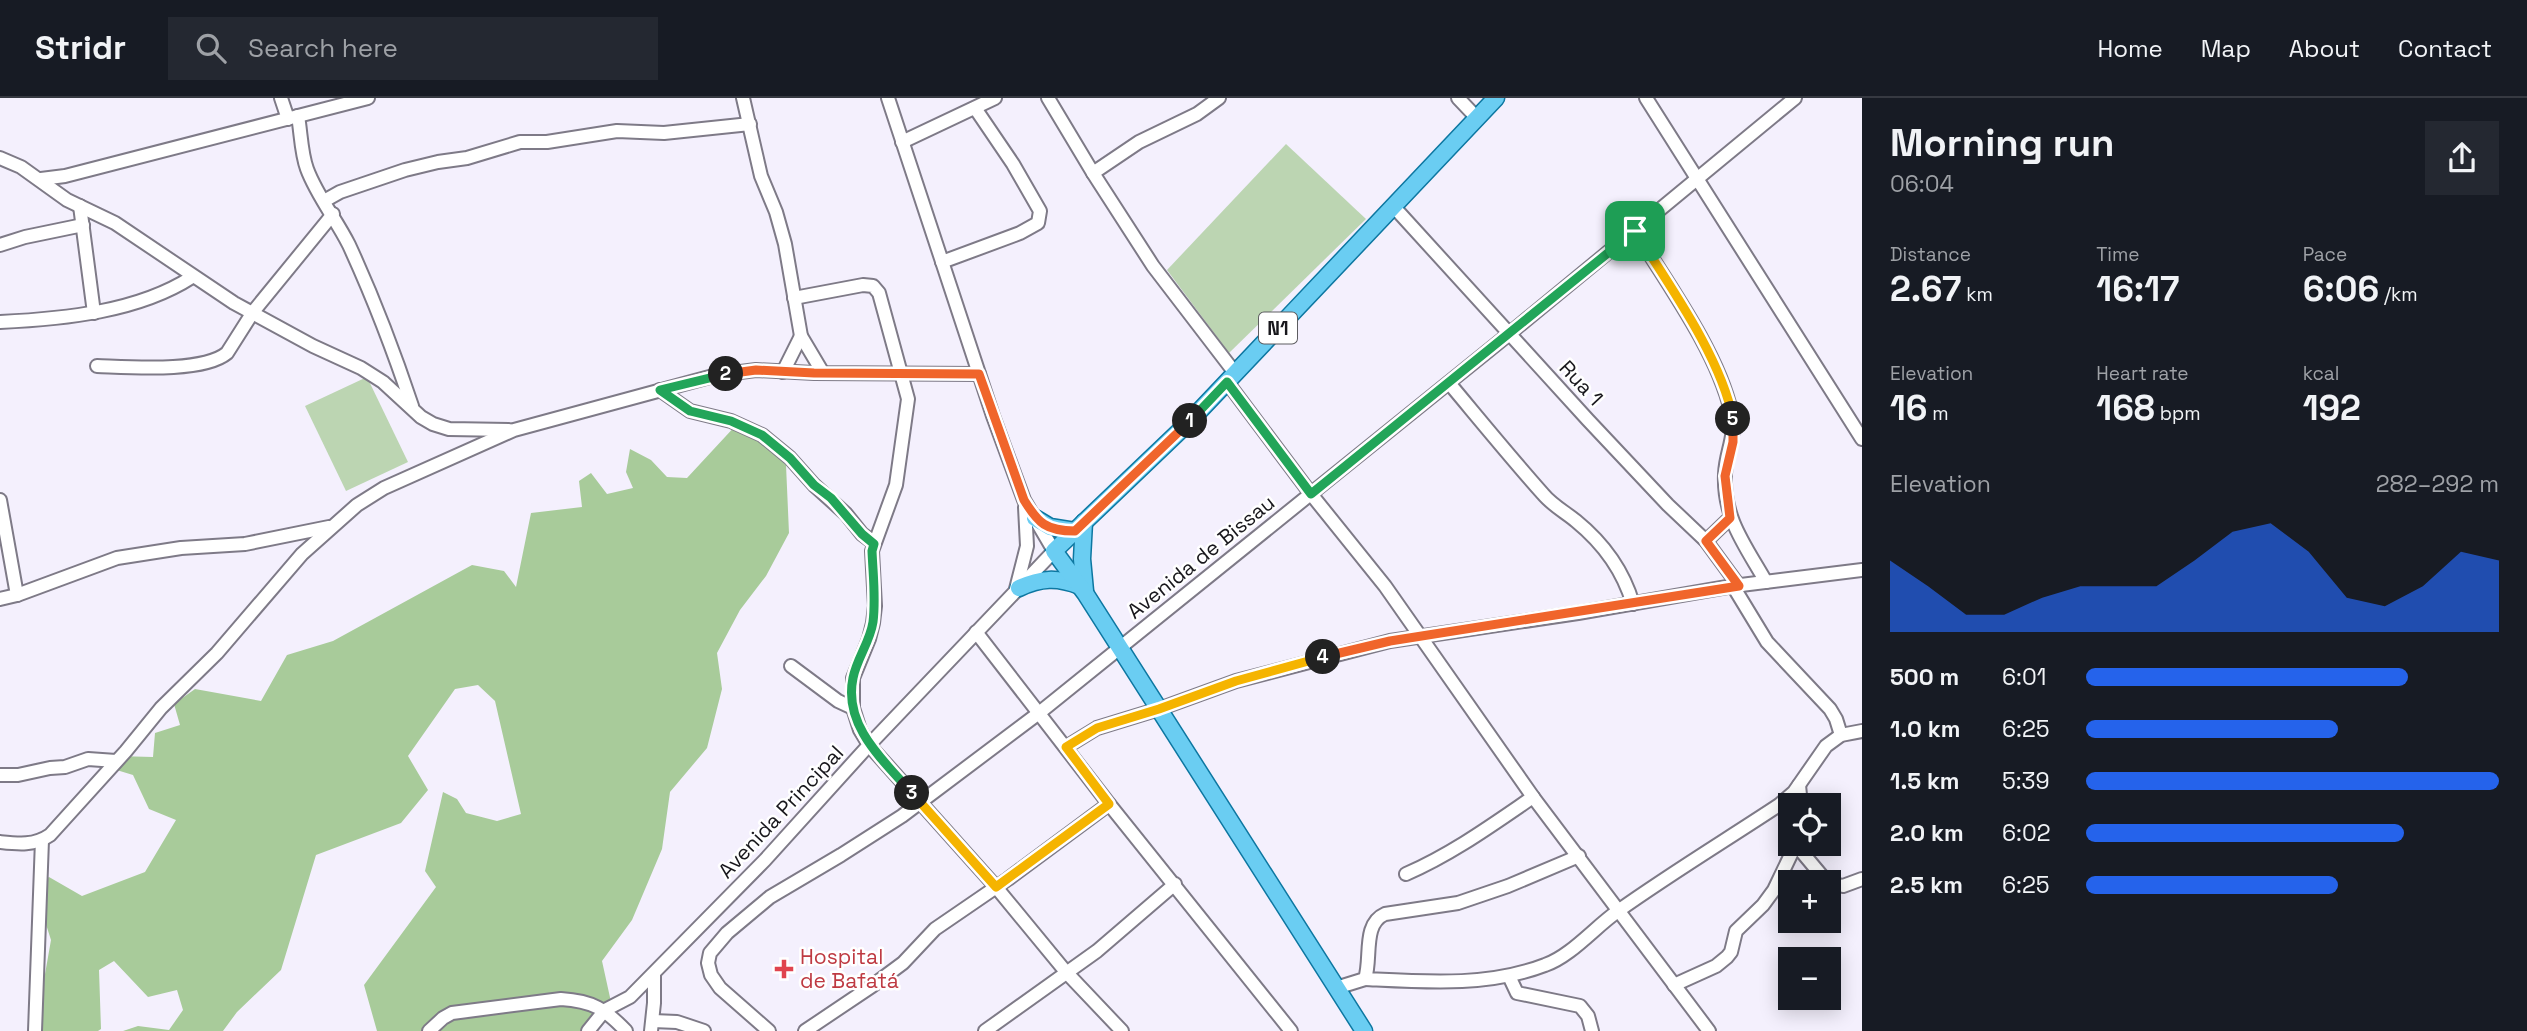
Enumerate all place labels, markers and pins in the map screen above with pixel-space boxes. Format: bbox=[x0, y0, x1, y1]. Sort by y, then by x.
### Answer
pin bbox=[1605, 201, 1665, 261]
pin: 2 bbox=[708, 356, 744, 392]
pin: 5 bbox=[1716, 402, 1750, 436]
pin: 1 bbox=[1172, 404, 1208, 438]
pin: 4 bbox=[1306, 640, 1340, 674]
pin: 3 bbox=[894, 776, 930, 810]
place label: Hospital de Bafatá bbox=[800, 943, 899, 994]
marker: Hospital de Bafatá bbox=[774, 959, 794, 979]

